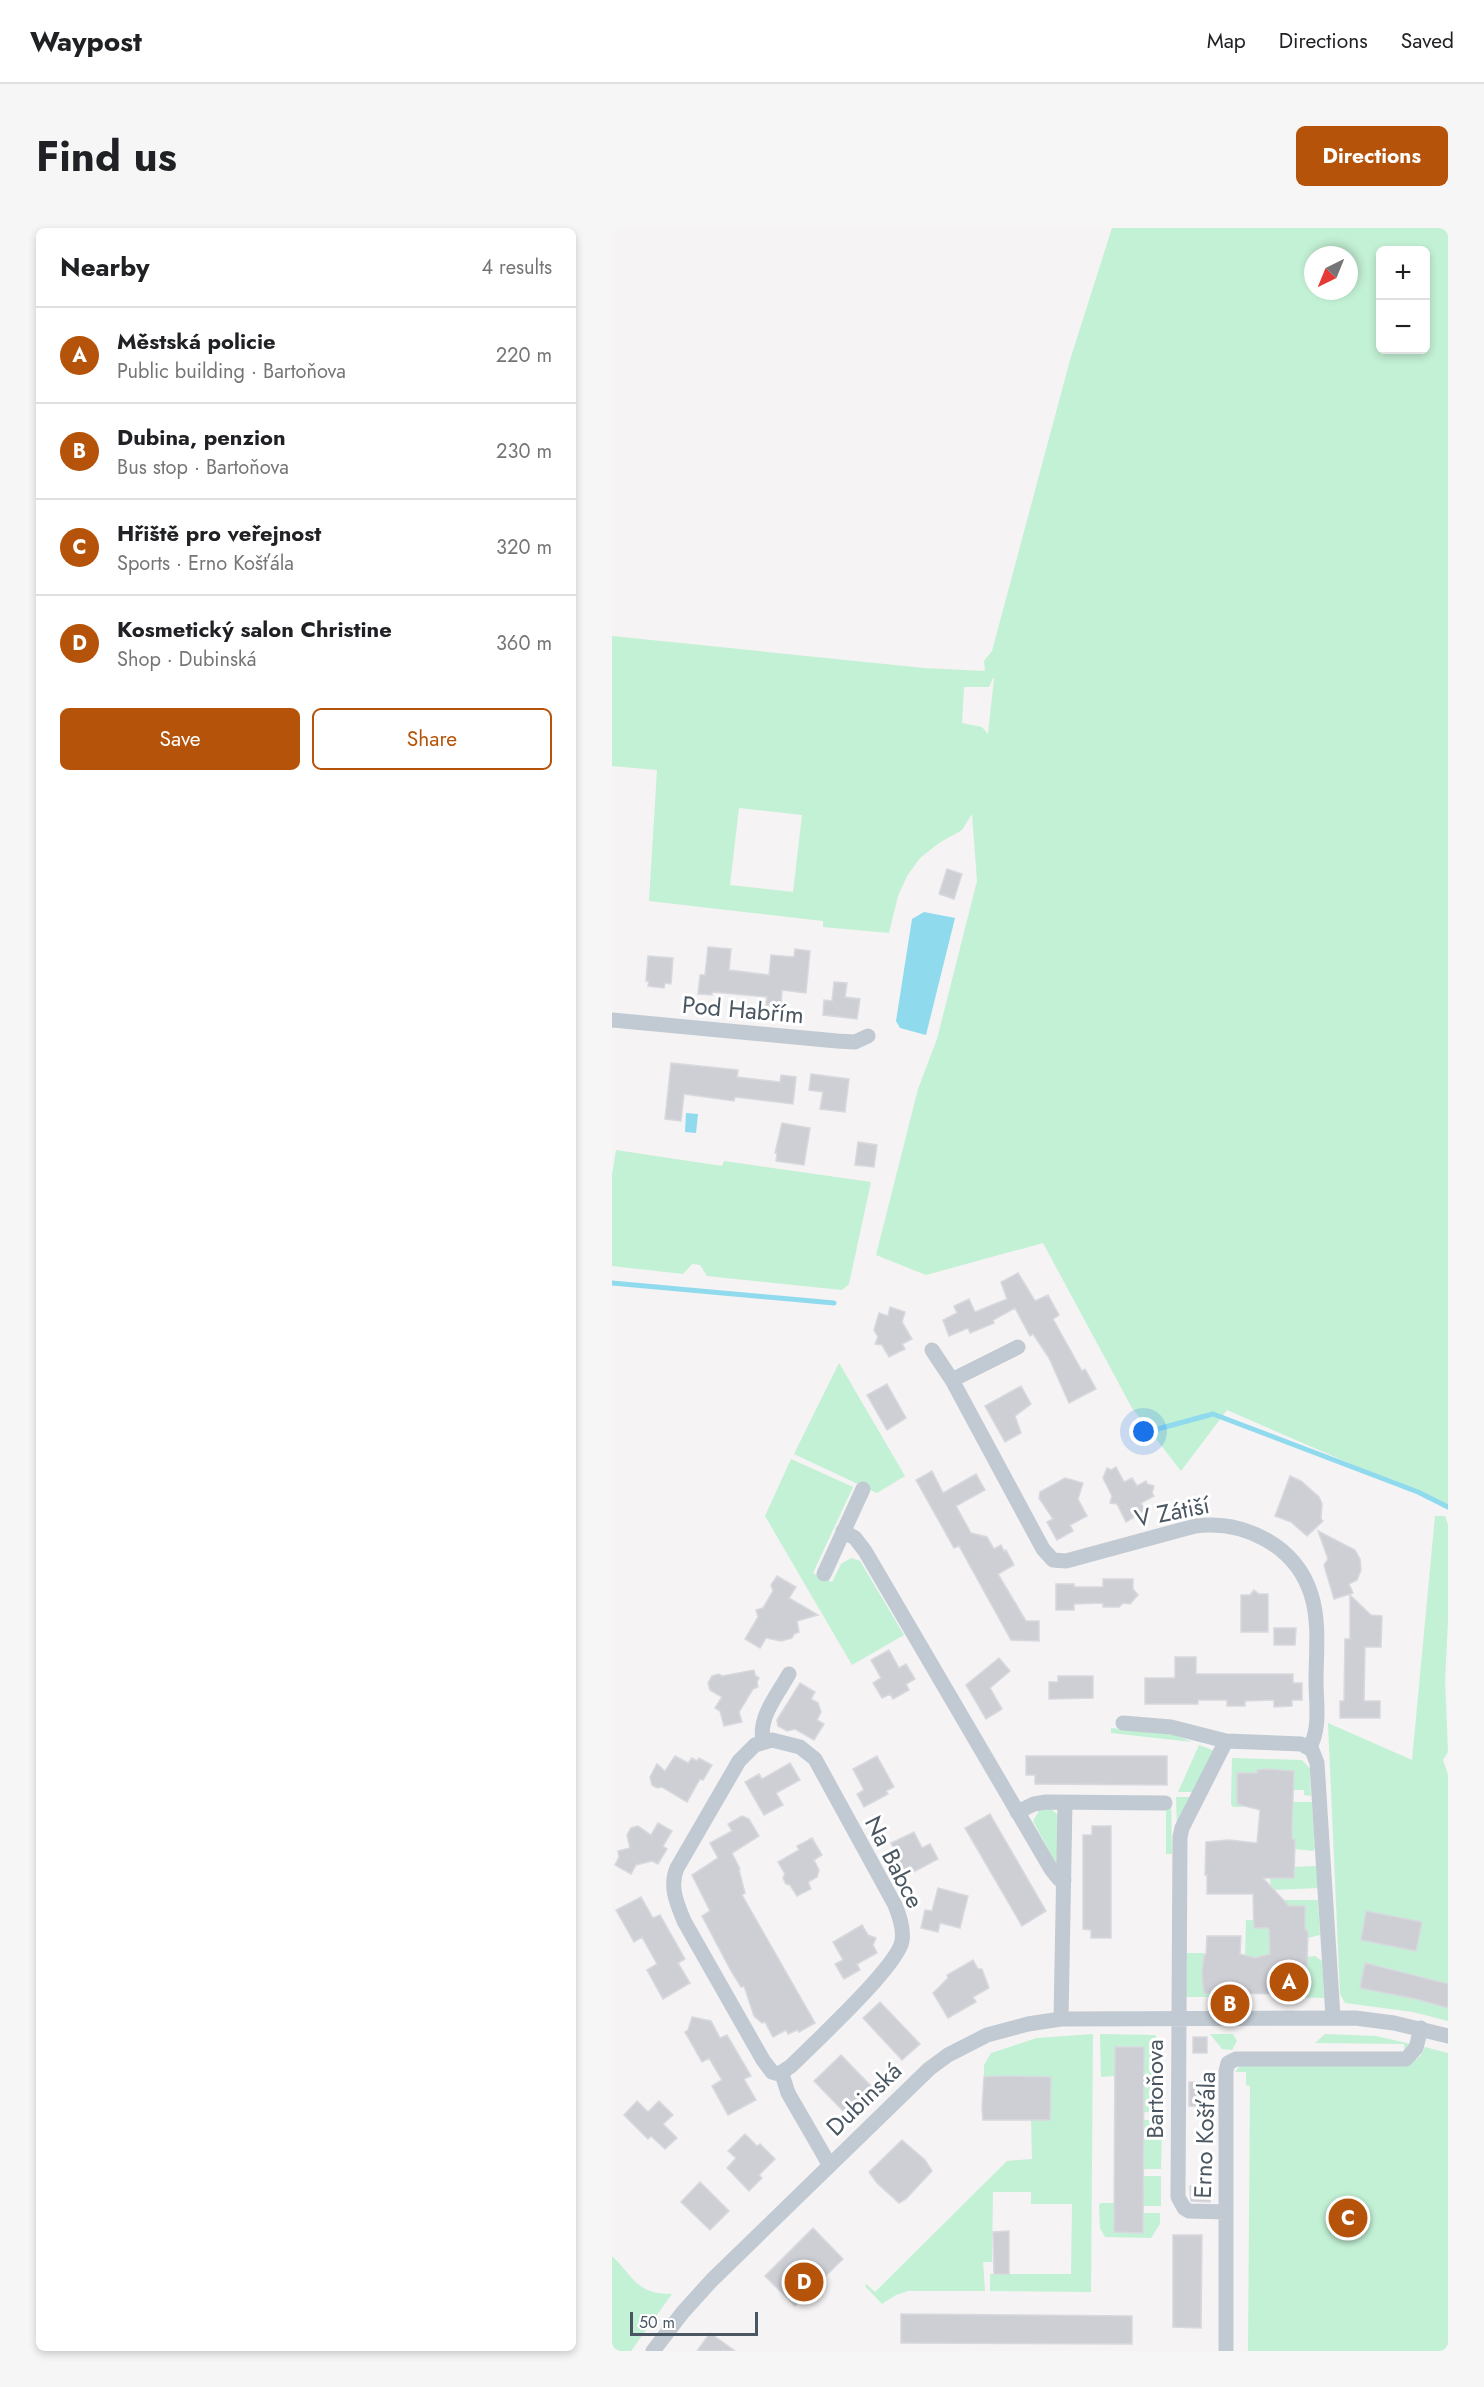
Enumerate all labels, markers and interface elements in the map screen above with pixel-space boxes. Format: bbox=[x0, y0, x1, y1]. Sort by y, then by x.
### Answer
text: Waypost bbox=[30, 21, 142, 62]
text: Map bbox=[1207, 26, 1246, 56]
text: Directions bbox=[1279, 26, 1368, 56]
text: Saved bbox=[1401, 26, 1454, 56]
text: Find us bbox=[36, 126, 177, 187]
button: Directions bbox=[1296, 126, 1448, 186]
north arrow bbox=[1304, 246, 1358, 300]
map controls bbox=[1376, 246, 1430, 354]
button: + bbox=[1376, 246, 1430, 300]
text: Nearby bbox=[60, 248, 149, 286]
text: 4 results bbox=[481, 253, 552, 282]
button: − bbox=[1376, 300, 1430, 354]
text: Městská policie bbox=[117, 325, 276, 357]
text: A bbox=[72, 341, 87, 370]
text: 220 m bbox=[496, 341, 552, 370]
text: Public building · Bartoňova bbox=[117, 357, 346, 386]
text: Dubina, penzion bbox=[117, 421, 286, 453]
text: B bbox=[73, 437, 86, 466]
text: 230 m bbox=[496, 437, 552, 466]
text: Bus stop · Bartoňova bbox=[117, 453, 289, 482]
text: Hřiště pro veřejnost bbox=[117, 517, 321, 549]
text: C bbox=[72, 533, 87, 562]
text: 320 m bbox=[496, 533, 552, 562]
text: Sports · Erno Košťála bbox=[117, 549, 294, 578]
text: Kosmetický salon Christine bbox=[117, 613, 392, 645]
text: D bbox=[72, 629, 87, 658]
text: 360 m bbox=[496, 629, 552, 658]
text: Shop · Dubinská bbox=[117, 645, 257, 674]
button: Save bbox=[60, 708, 300, 770]
button: Share bbox=[312, 708, 552, 770]
street label: Pod Habřím bbox=[681, 987, 805, 1032]
your location bbox=[1129, 1417, 1158, 1446]
street label: V Zátiší bbox=[1131, 1487, 1213, 1536]
street label: Na Babce bbox=[856, 1809, 933, 1914]
pin: A bbox=[1270, 1960, 1308, 2004]
pin: B bbox=[1210, 1982, 1250, 2026]
street label: Bartoňova bbox=[1137, 2039, 1172, 2139]
street label: Dubinská bbox=[818, 2054, 909, 2144]
street label: Erno Košťála bbox=[1185, 2071, 1224, 2199]
pin: C bbox=[1328, 2196, 1368, 2240]
pin: D bbox=[784, 2260, 824, 2304]
scale bar bbox=[630, 2309, 758, 2336]
text: 50 m bbox=[639, 2311, 675, 2334]

